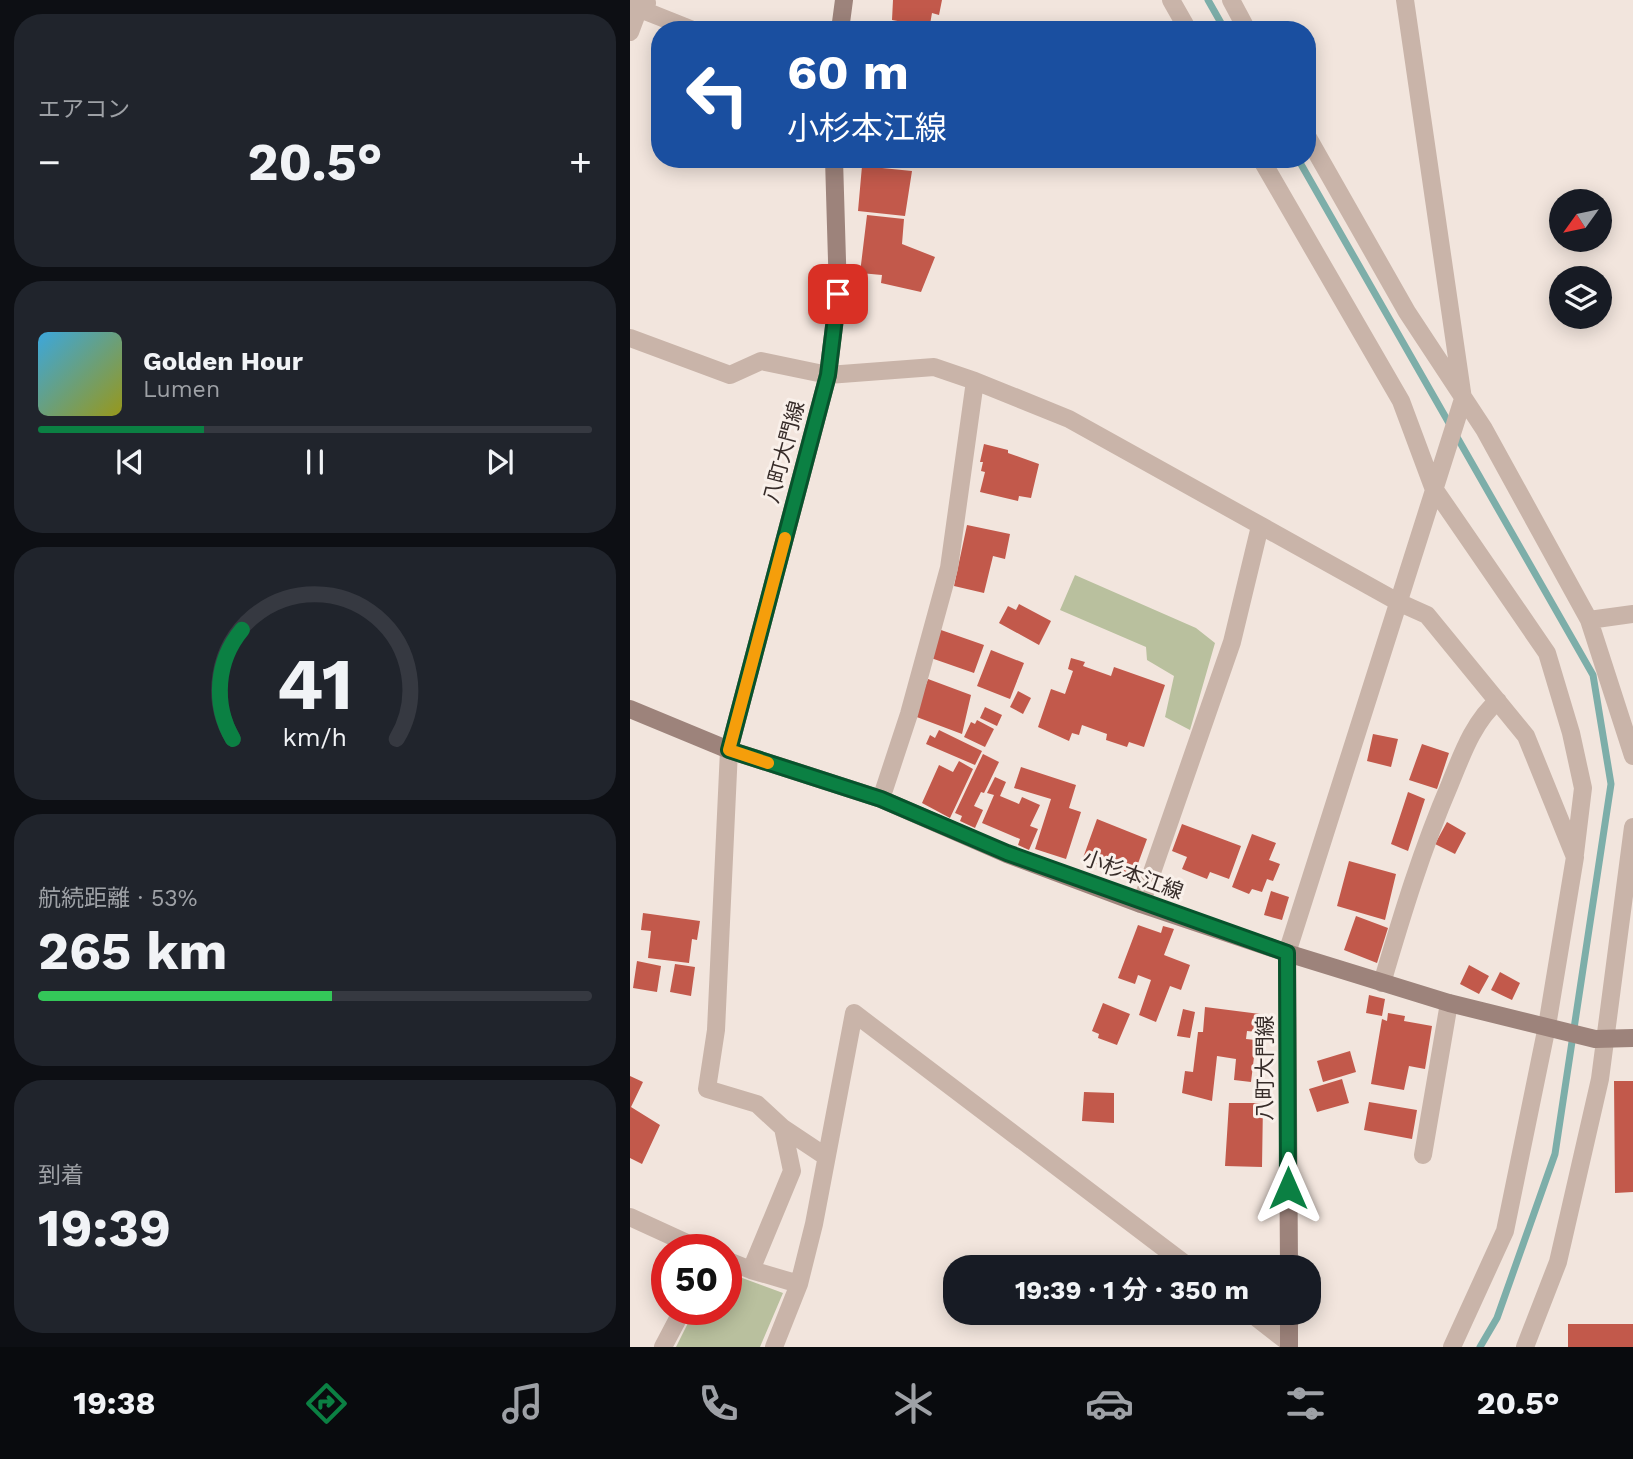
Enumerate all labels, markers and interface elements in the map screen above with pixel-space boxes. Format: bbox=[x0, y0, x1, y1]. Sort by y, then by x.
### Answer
text: 60 m bbox=[787, 43, 909, 101]
icon: left bbox=[672, 49, 763, 140]
text: エアコン bbox=[38, 96, 130, 123]
text: 小杉本江線 bbox=[787, 109, 947, 147]
text: 20.5° bbox=[247, 132, 383, 193]
text: − bbox=[38, 140, 61, 184]
text: + bbox=[569, 140, 592, 184]
north arrow bbox=[1549, 189, 1612, 252]
map controls bbox=[1549, 189, 1612, 329]
pin bbox=[808, 264, 868, 324]
button: layers bbox=[1549, 266, 1612, 329]
icon: arrive bbox=[819, 275, 857, 313]
text: Golden Hour bbox=[143, 346, 303, 376]
text: Lumen bbox=[143, 376, 220, 403]
street label: 八町大門線 bbox=[758, 398, 809, 506]
icon: previous bbox=[111, 443, 149, 481]
icon: pause bbox=[296, 443, 334, 481]
icon: next bbox=[481, 443, 519, 481]
text: 41 bbox=[277, 642, 353, 728]
text: km/h bbox=[283, 723, 347, 752]
street label: 小杉本江線 bbox=[1080, 845, 1187, 904]
text: 航続距離 · 53% bbox=[38, 885, 197, 912]
text: 265 km bbox=[38, 921, 228, 982]
street label: 八町大門線 bbox=[1252, 1016, 1277, 1121]
position arrow bbox=[1251, 1151, 1325, 1225]
text: 到着 bbox=[38, 1162, 84, 1189]
text: 19:39 bbox=[38, 1198, 171, 1259]
speed limit sign: 50 bbox=[651, 1234, 742, 1325]
text: 19:39 · 1 分 · 350 m bbox=[1015, 1275, 1249, 1305]
icon: directions bbox=[302, 1379, 351, 1428]
icon: music bbox=[498, 1379, 547, 1428]
icon: phone bbox=[694, 1379, 743, 1428]
icon: climate bbox=[889, 1379, 938, 1428]
icon: car bbox=[1085, 1379, 1134, 1428]
icon: filters bbox=[1281, 1379, 1330, 1428]
text: 19:38 bbox=[73, 1384, 156, 1422]
text: 20.5° bbox=[1476, 1384, 1560, 1422]

